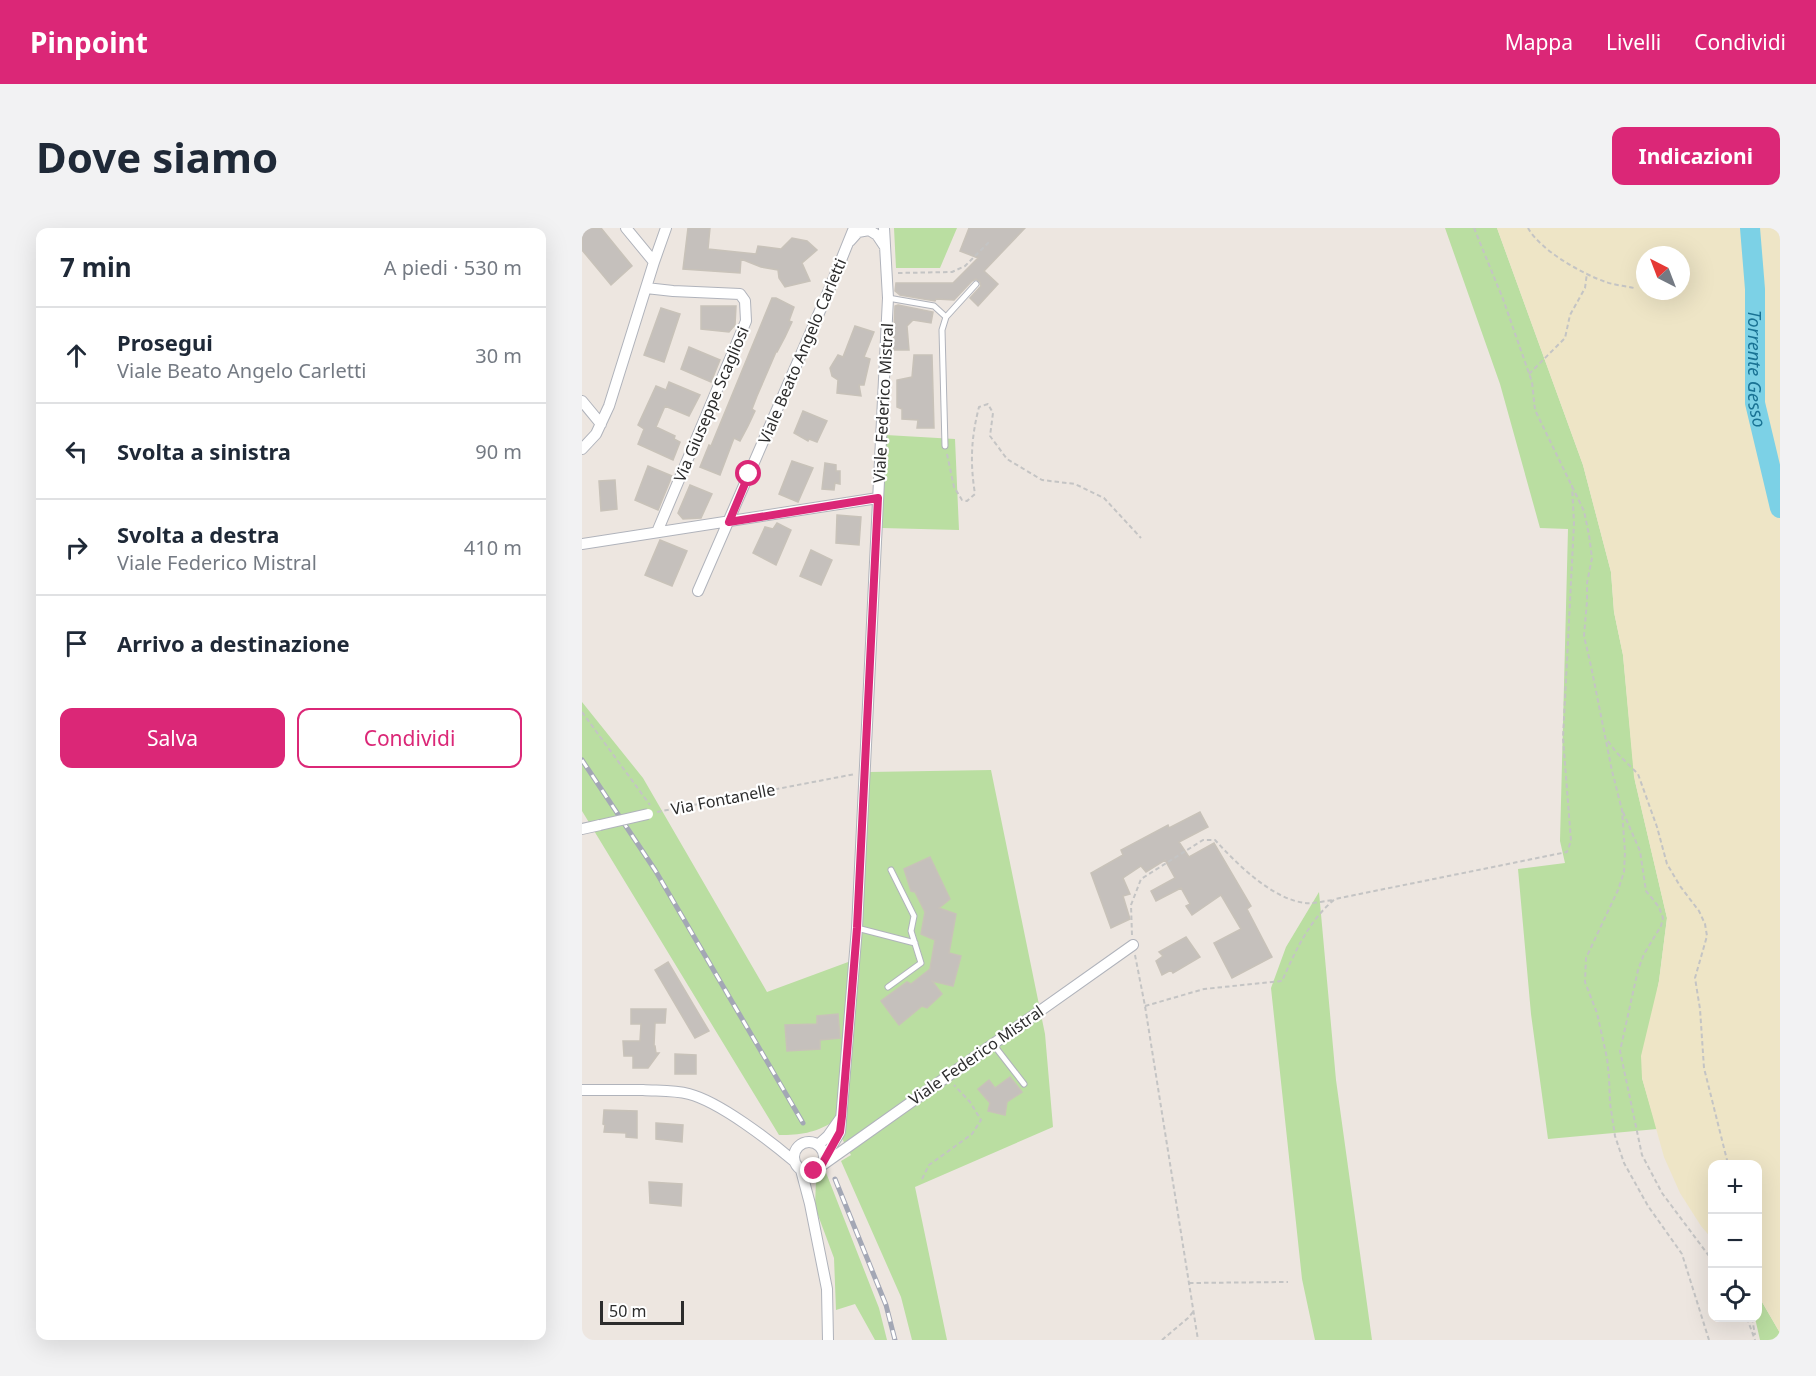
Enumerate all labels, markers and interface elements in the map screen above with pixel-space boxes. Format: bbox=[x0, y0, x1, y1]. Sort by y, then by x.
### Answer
text: Pinpoint bbox=[30, 23, 148, 61]
text: Mappa bbox=[1505, 28, 1573, 56]
text: Livelli bbox=[1606, 28, 1661, 56]
text: Condividi bbox=[1694, 28, 1786, 56]
button: Indicazioni bbox=[1612, 127, 1780, 185]
text: Dove siamo bbox=[36, 128, 278, 185]
north arrow bbox=[1636, 246, 1690, 300]
text: 7 min bbox=[60, 249, 132, 285]
text: A piedi · 530 m bbox=[384, 254, 522, 281]
street label: Viale Beato Angelo Carletti bbox=[753, 255, 851, 447]
water label: Torrente Gesso bbox=[1743, 310, 1772, 430]
street label: Via Giuseppe Scagliosi bbox=[668, 323, 754, 485]
street label: Viale Federico Mistral bbox=[868, 323, 898, 483]
text: Prosegui bbox=[117, 327, 213, 357]
icon: ahead bbox=[60, 339, 93, 372]
text: 30 m bbox=[475, 342, 522, 369]
text: Viale Beato Angelo Carletti bbox=[117, 357, 366, 384]
icon: left bbox=[60, 435, 93, 468]
text: Svolta a sinistra bbox=[117, 436, 291, 466]
text: 90 m bbox=[475, 438, 522, 465]
route start bbox=[735, 460, 761, 486]
text: Svolta a destra bbox=[117, 519, 280, 549]
icon: right bbox=[60, 531, 93, 564]
text: 410 m bbox=[464, 534, 522, 561]
text: Viale Federico Mistral bbox=[117, 549, 317, 576]
icon: arrive bbox=[60, 627, 93, 660]
text: Arrivo a destinazione bbox=[117, 628, 350, 658]
button: Salva bbox=[60, 708, 285, 768]
button: Condividi bbox=[297, 708, 522, 768]
street label: Via Fontanelle bbox=[669, 778, 777, 820]
street label: Viale Federico Mistral bbox=[904, 1000, 1048, 1110]
route end bbox=[800, 1157, 826, 1183]
map controls bbox=[1708, 1160, 1762, 1322]
button: + bbox=[1708, 1160, 1762, 1214]
button: − bbox=[1708, 1214, 1762, 1268]
button: locate bbox=[1708, 1268, 1762, 1322]
scale bar bbox=[600, 1298, 684, 1326]
text: 50 m bbox=[609, 1300, 646, 1322]

